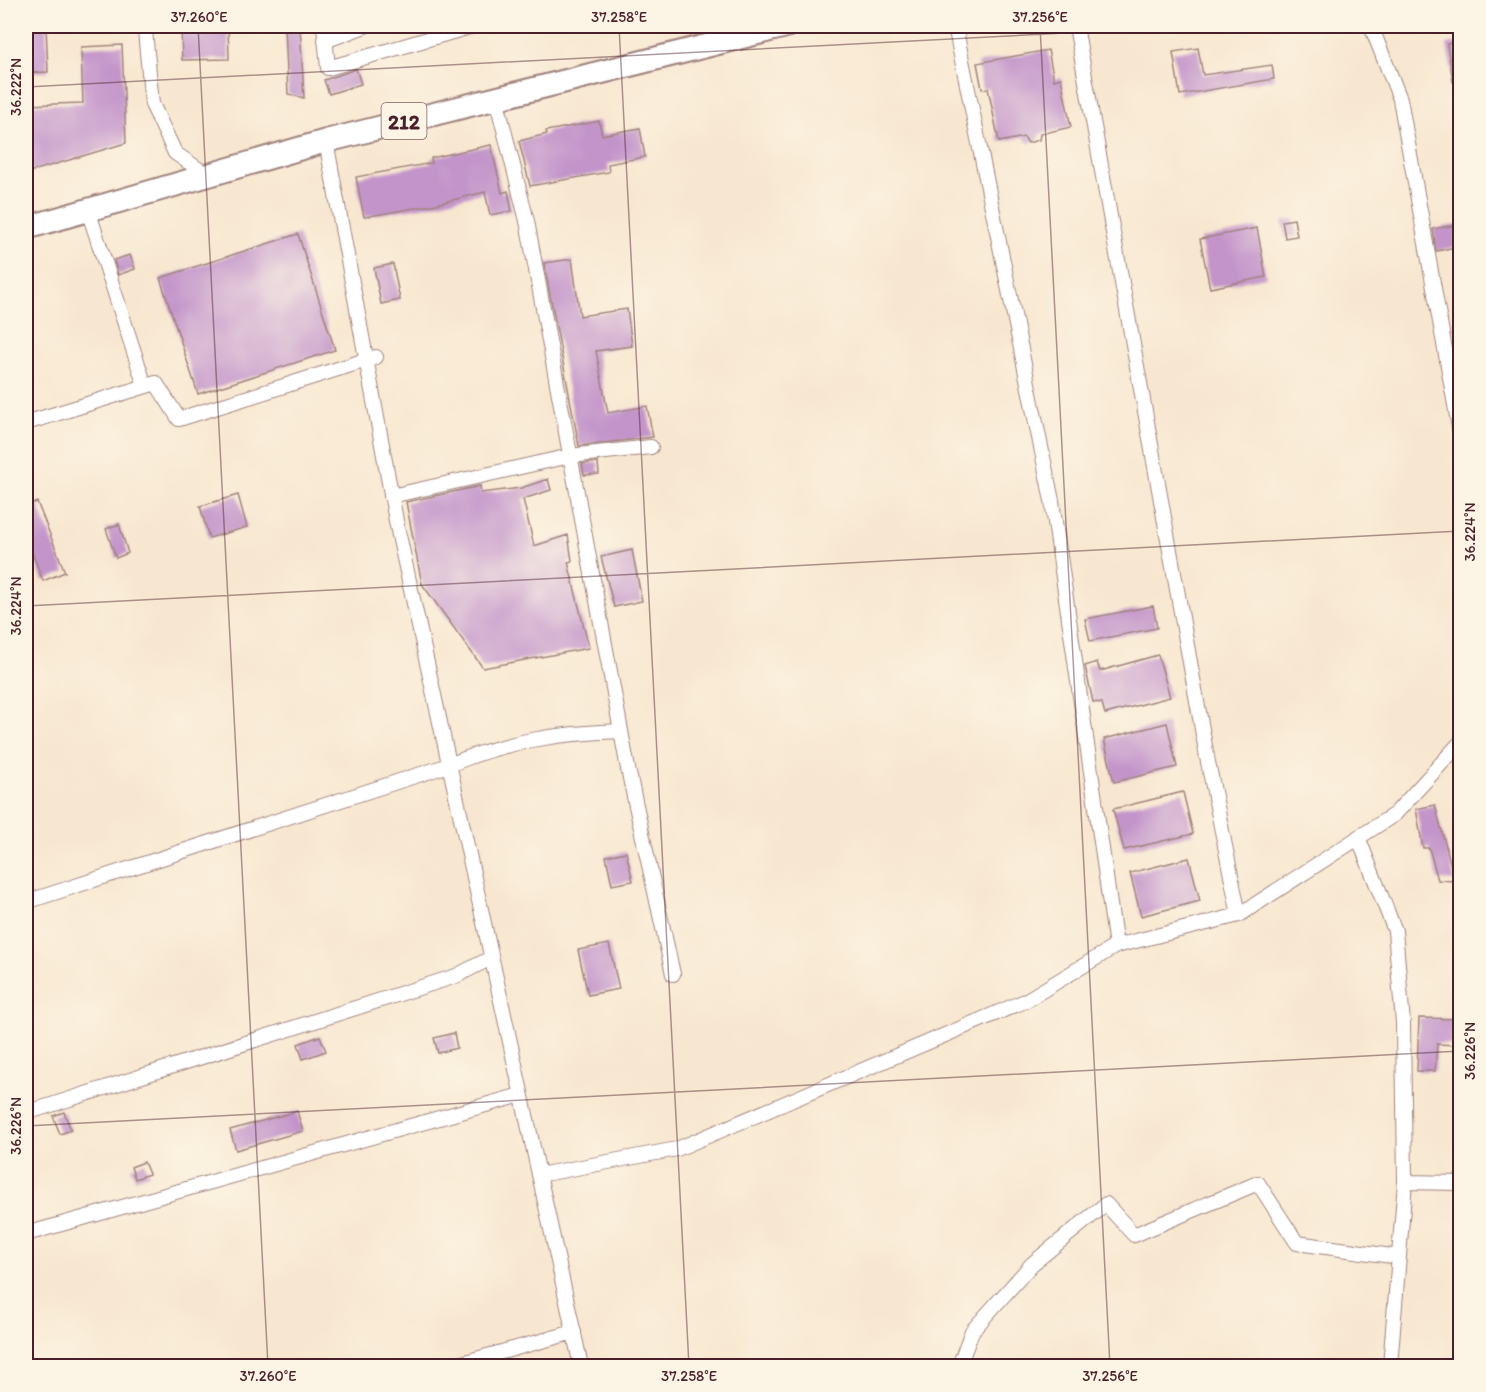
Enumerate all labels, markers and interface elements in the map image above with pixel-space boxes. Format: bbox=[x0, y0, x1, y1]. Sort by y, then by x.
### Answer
text: 37.260°E bbox=[170, 8, 228, 26]
text: 37.258°E bbox=[591, 8, 647, 26]
text: 37.256°E bbox=[1012, 8, 1068, 26]
text: 36.222°N bbox=[7, 58, 25, 116]
road number: 212 bbox=[382, 103, 426, 139]
text: 36.224°N bbox=[1461, 502, 1479, 562]
text: 36.224°N bbox=[7, 576, 25, 636]
text: 36.226°N bbox=[1461, 1022, 1479, 1080]
text: 36.226°N bbox=[7, 1097, 25, 1155]
text: 37.260°E bbox=[239, 1367, 297, 1385]
text: 37.258°E bbox=[661, 1367, 717, 1385]
text: 37.256°E bbox=[1082, 1367, 1138, 1385]

